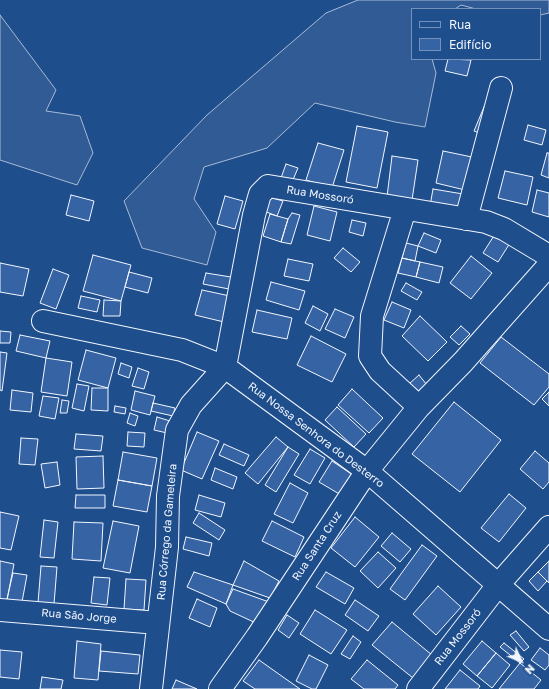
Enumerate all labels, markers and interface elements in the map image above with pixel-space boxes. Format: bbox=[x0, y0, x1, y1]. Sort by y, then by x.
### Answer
legend bbox=[411, 8, 541, 60]
text: Rua bbox=[449, 17, 471, 32]
text: Edifício bbox=[449, 37, 491, 52]
street label: Rua Mossoró bbox=[285, 183, 355, 207]
street label: Rua Nossa Senhora do Desterro bbox=[245, 379, 387, 491]
street label: Rua Córrego da Gameleira bbox=[154, 463, 180, 601]
street label: Rua Santa Cruz bbox=[290, 509, 344, 583]
street label: Rua São Jorge bbox=[41, 606, 117, 626]
street label: Rua Mossoró bbox=[432, 606, 484, 668]
north arrow bbox=[501, 641, 541, 681]
text: N bbox=[522, 662, 538, 677]

